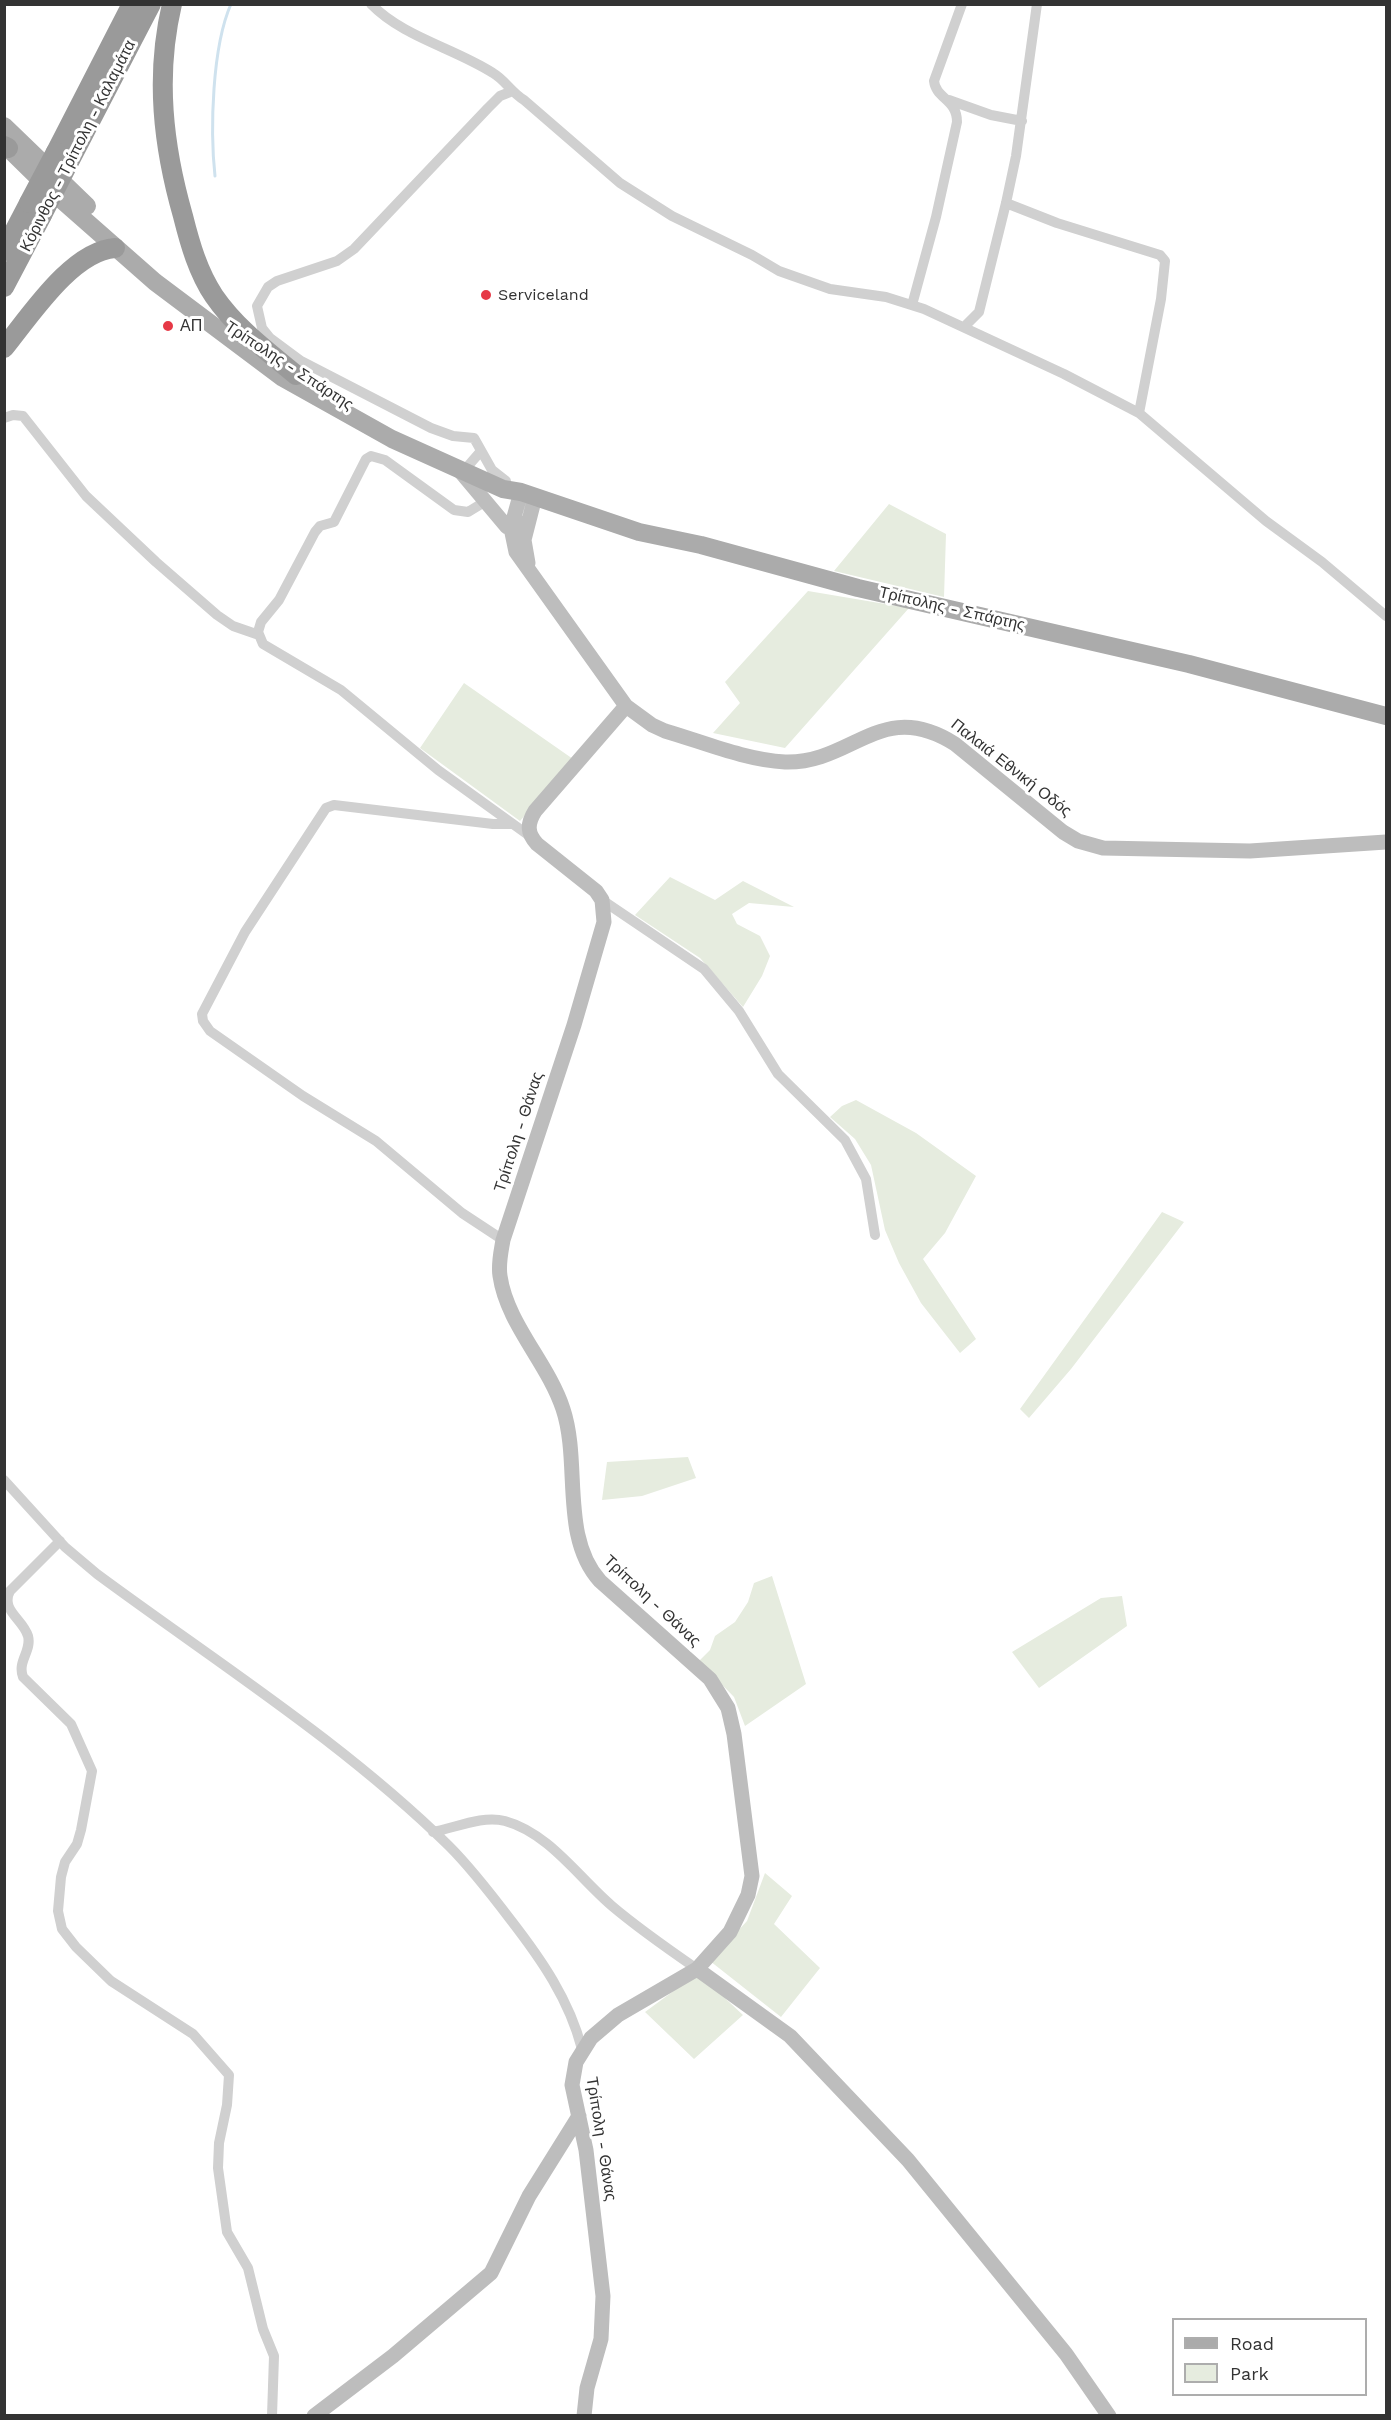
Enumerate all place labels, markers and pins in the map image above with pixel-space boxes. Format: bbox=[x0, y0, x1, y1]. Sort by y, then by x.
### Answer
place label: Serviceland bbox=[498, 285, 589, 305]
marker: Serviceland bbox=[479, 288, 493, 302]
place label: ΑΠ bbox=[180, 316, 202, 336]
marker: ΑΠ bbox=[161, 319, 175, 333]

